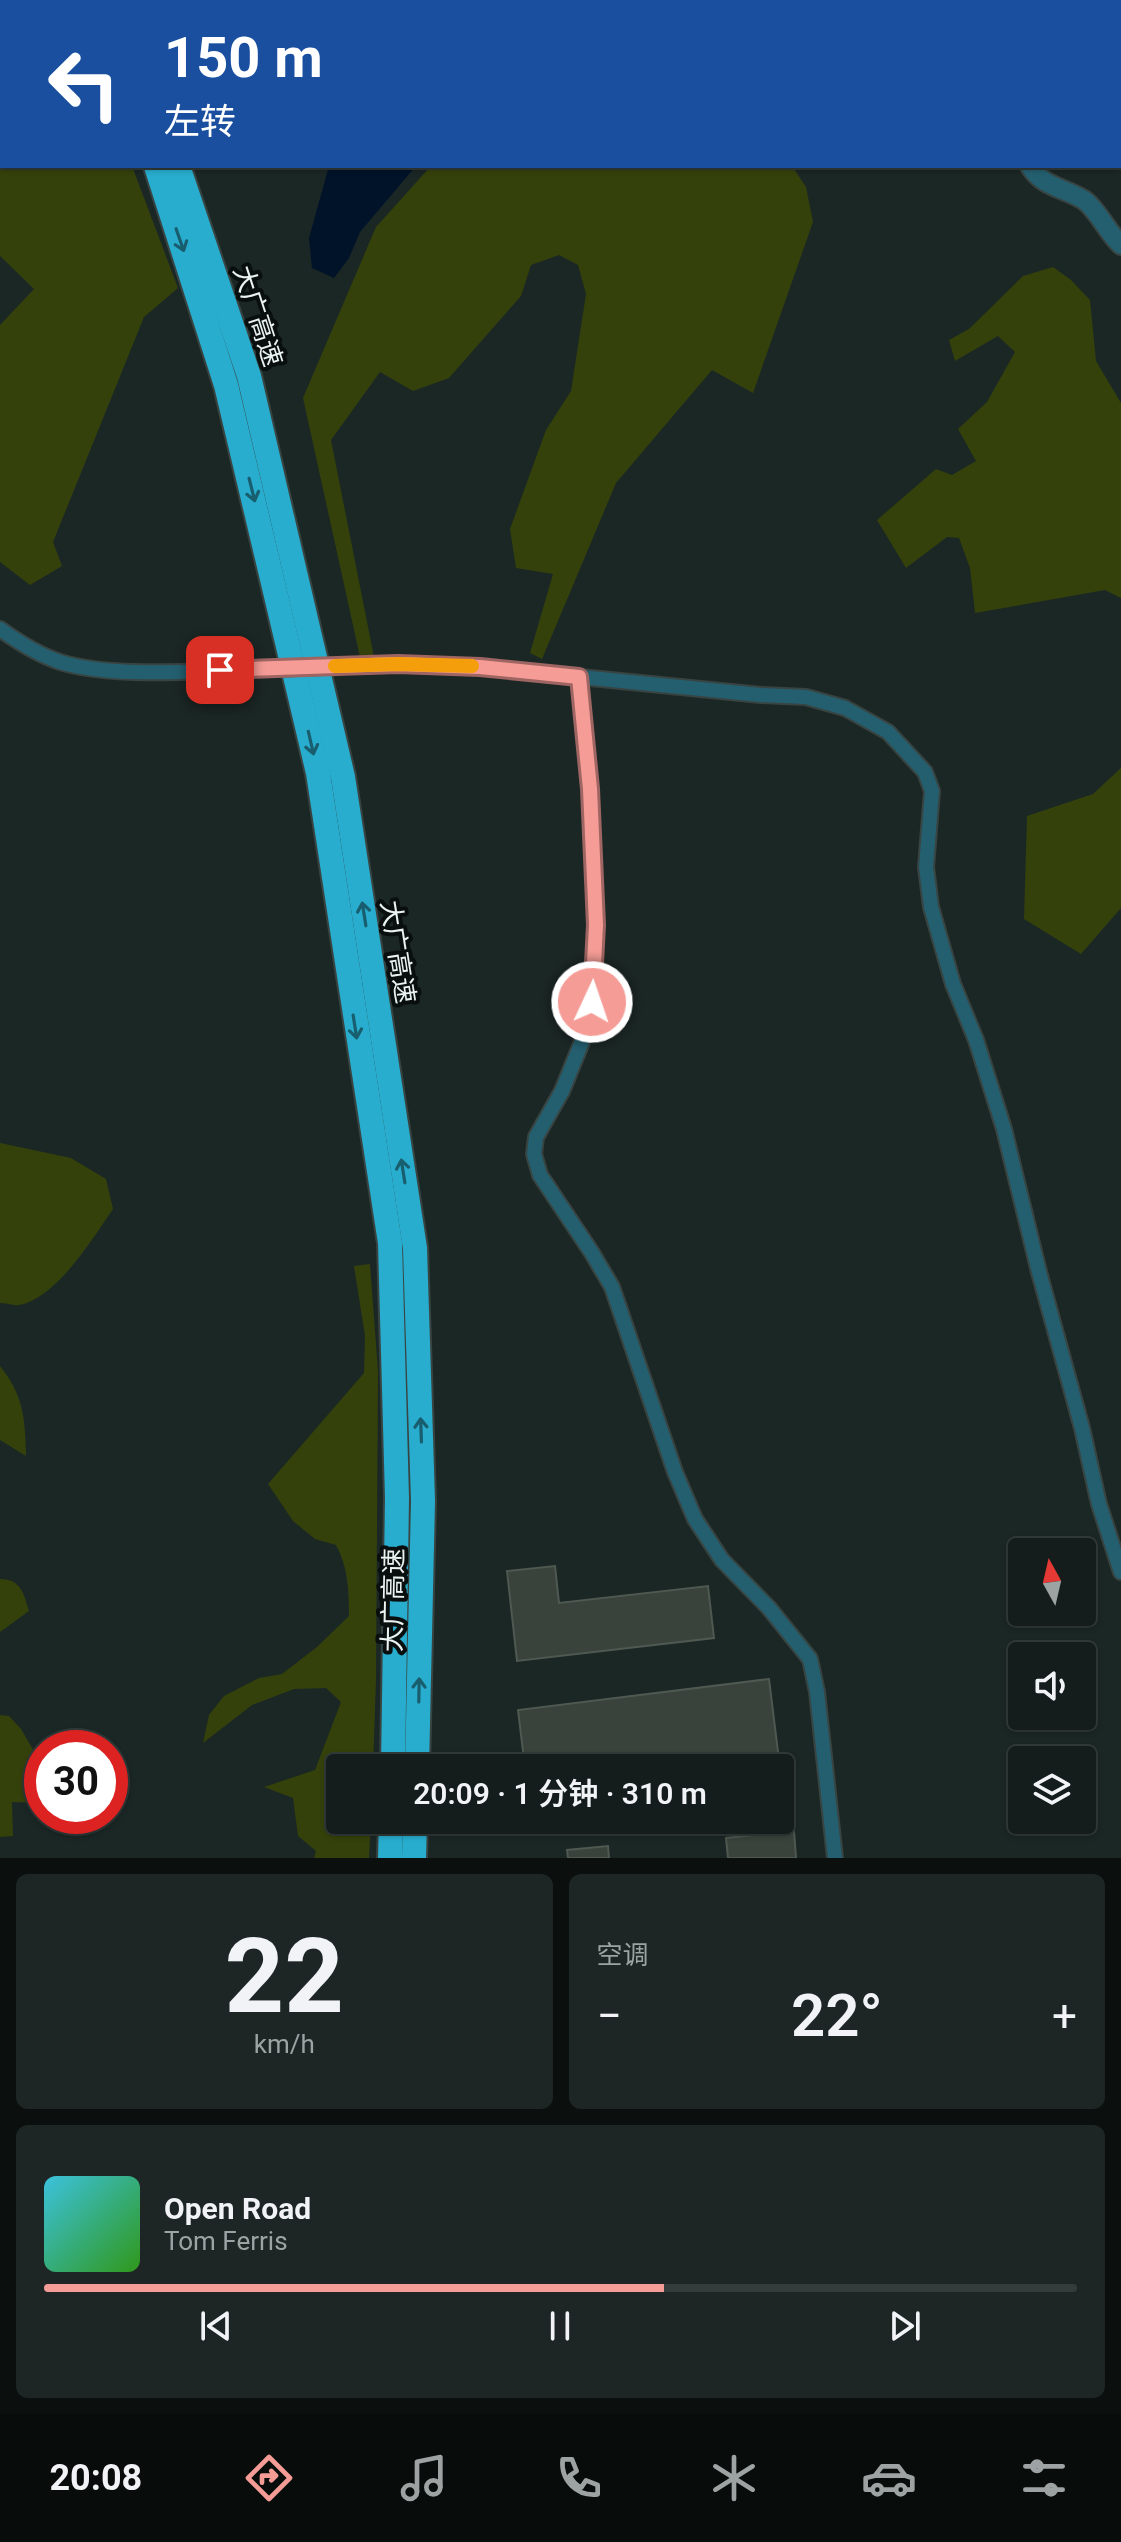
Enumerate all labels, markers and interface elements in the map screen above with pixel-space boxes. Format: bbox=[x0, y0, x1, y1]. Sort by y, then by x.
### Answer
text: 150 m bbox=[164, 25, 323, 91]
icon: left bbox=[32, 32, 136, 136]
text: 左转 bbox=[164, 101, 236, 143]
one-way arrow bbox=[174, 227, 189, 252]
street label: 大广高速 bbox=[228, 262, 288, 370]
one-way arrow bbox=[245, 476, 260, 502]
pin bbox=[186, 636, 254, 704]
icon: arrive bbox=[198, 648, 242, 692]
one-way arrow bbox=[304, 730, 319, 755]
street label: 大广高速 bbox=[375, 898, 421, 1006]
one-way arrow bbox=[356, 902, 371, 927]
position arrow bbox=[550, 960, 634, 1044]
one-way arrow bbox=[348, 1014, 363, 1040]
one-way arrow bbox=[395, 1159, 410, 1184]
one-way arrow bbox=[413, 1417, 429, 1444]
north arrow bbox=[1008, 1538, 1096, 1626]
map controls bbox=[1008, 1538, 1096, 1834]
street label: 大广高速 bbox=[377, 1548, 409, 1652]
button: sound bbox=[1008, 1642, 1096, 1730]
one-way arrow bbox=[411, 1677, 426, 1704]
speed limit sign: 30 bbox=[24, 1730, 128, 1834]
button: layers bbox=[1008, 1746, 1096, 1834]
text: 20:09 · 1 分钟 · 310 m bbox=[413, 1776, 707, 1811]
text: 22 bbox=[225, 1916, 344, 2037]
text: 空调 bbox=[597, 1940, 649, 1970]
text: 22° bbox=[791, 1980, 883, 2051]
text: − bbox=[597, 1990, 622, 2042]
text: + bbox=[1052, 1990, 1077, 2042]
text: km/h bbox=[254, 2029, 315, 2059]
text: Open Road bbox=[164, 2191, 311, 2226]
text: Tom Ferris bbox=[164, 2226, 288, 2256]
icon: previous bbox=[194, 2304, 238, 2348]
icon: pause bbox=[538, 2304, 582, 2348]
icon: next bbox=[883, 2304, 927, 2348]
icon: directions bbox=[241, 2450, 297, 2506]
icon: music bbox=[396, 2450, 452, 2506]
icon: phone bbox=[551, 2450, 607, 2506]
icon: climate bbox=[706, 2450, 762, 2506]
icon: car bbox=[861, 2450, 917, 2506]
icon: filters bbox=[1016, 2450, 1072, 2506]
text: 20:08 bbox=[49, 2457, 142, 2499]

